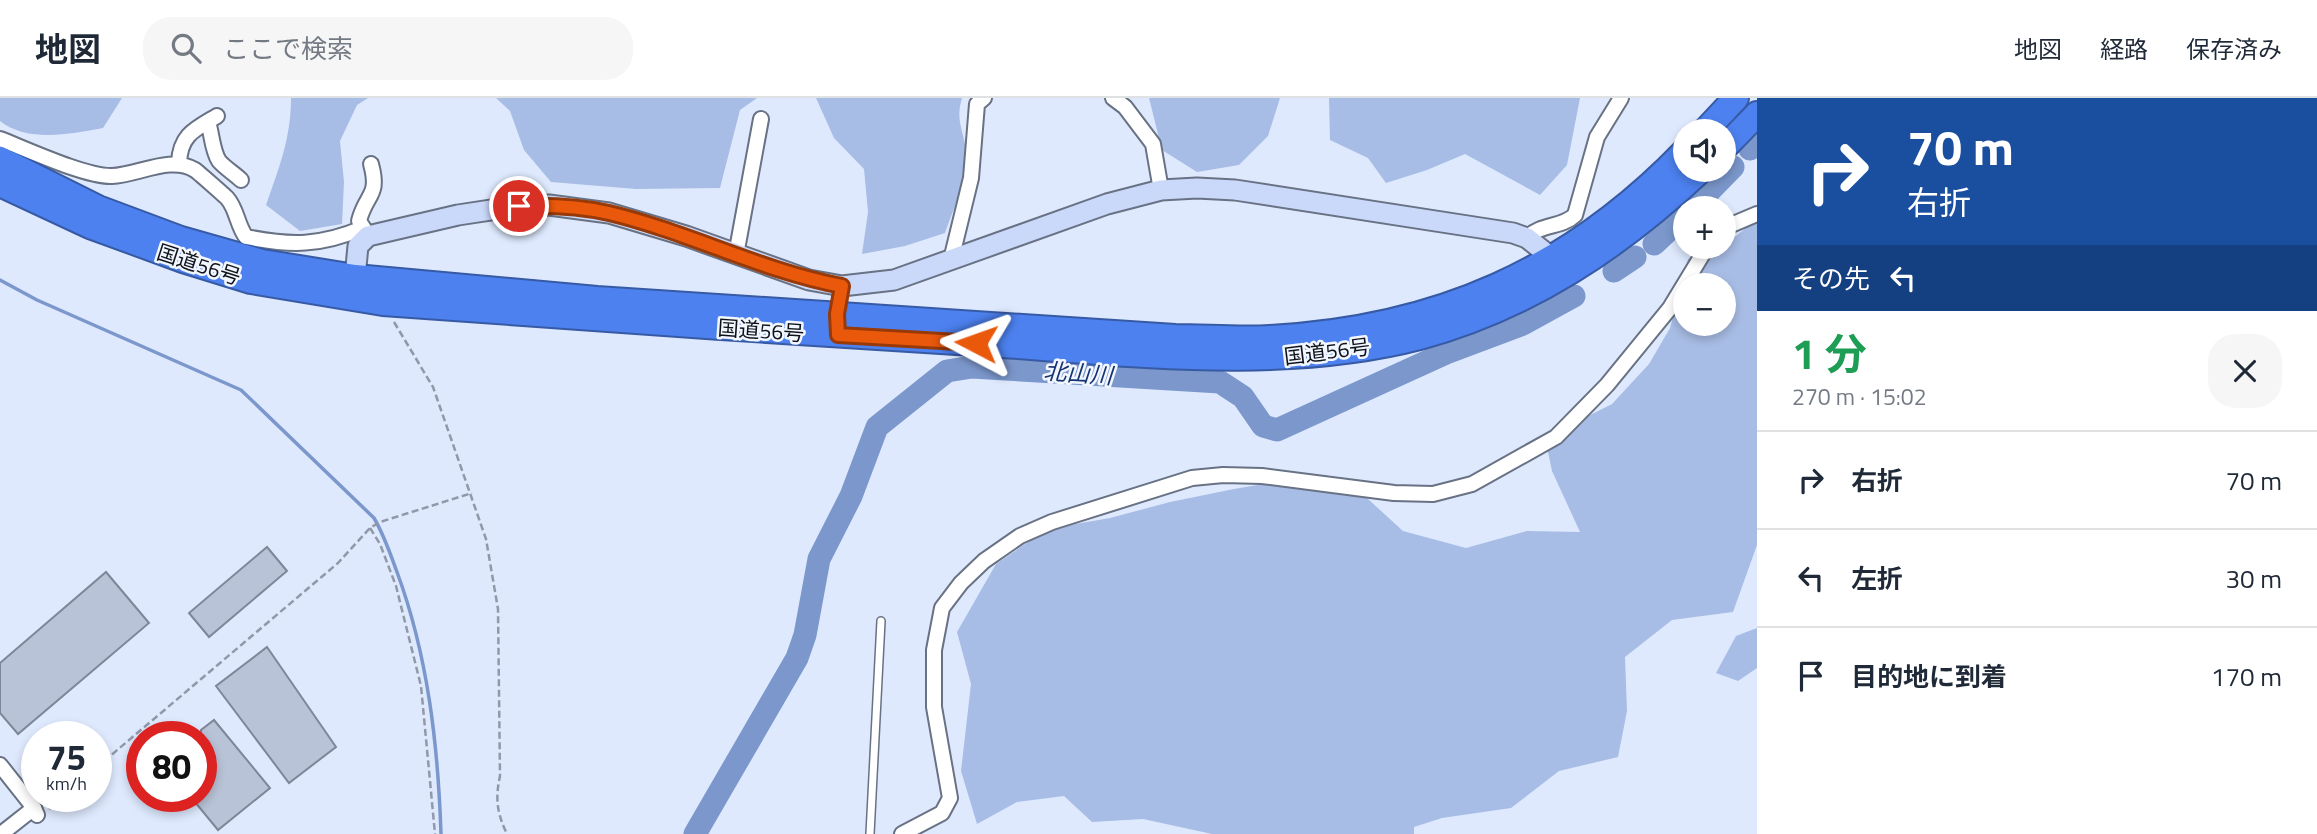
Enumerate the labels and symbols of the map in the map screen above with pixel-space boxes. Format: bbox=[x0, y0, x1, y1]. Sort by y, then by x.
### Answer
pin bbox=[489, 176, 549, 236]
street label: 国道56号 bbox=[153, 235, 245, 293]
position arrow bbox=[939, 306, 1013, 380]
street label: 国道56号 bbox=[717, 311, 805, 349]
street label: 国道56号 bbox=[1282, 330, 1372, 372]
water label: 北山川 bbox=[1042, 353, 1117, 393]
speed limit sign: 80 bbox=[126, 721, 217, 812]

